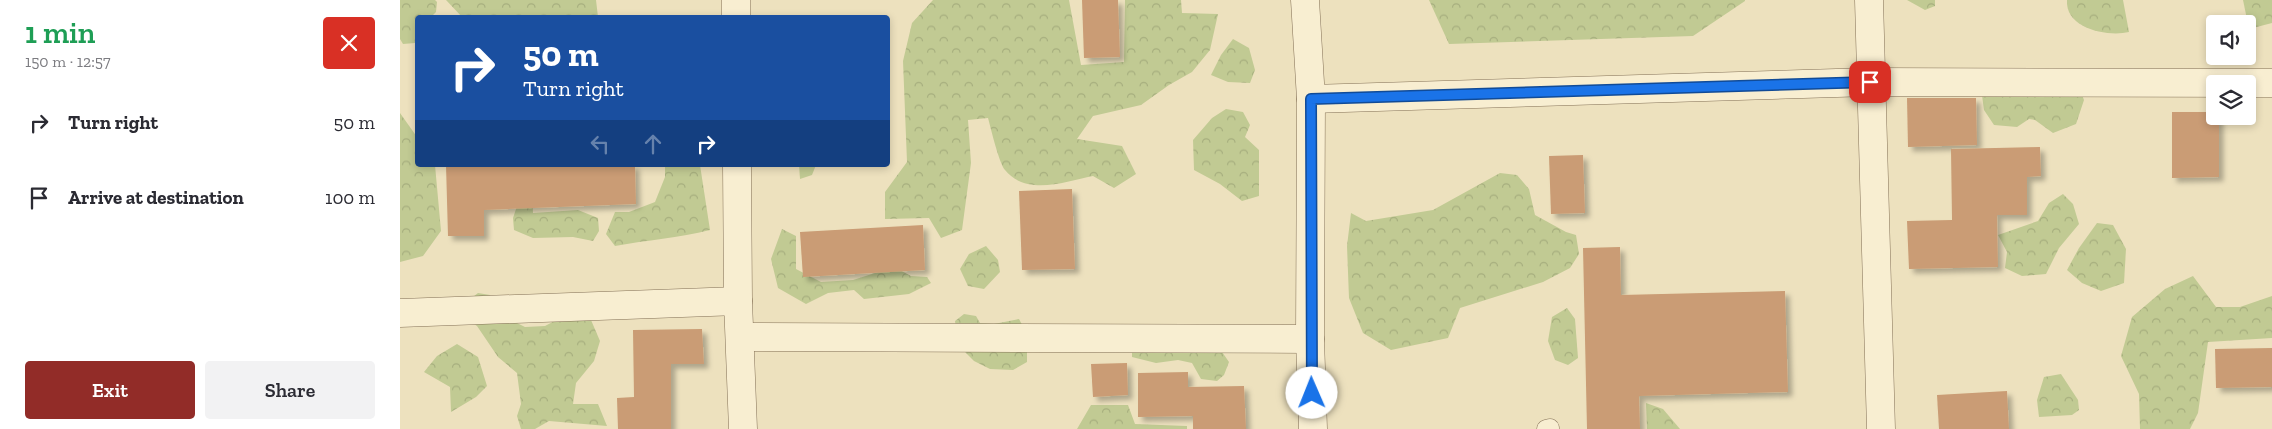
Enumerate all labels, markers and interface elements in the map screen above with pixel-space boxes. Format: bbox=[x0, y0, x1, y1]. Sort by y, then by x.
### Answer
text: 1 min bbox=[25, 15, 95, 51]
map controls bbox=[2206, 15, 2256, 125]
button: sound bbox=[2206, 15, 2256, 65]
button: close bbox=[323, 17, 375, 69]
text: 50 m bbox=[523, 33, 599, 75]
icon: right bbox=[440, 35, 505, 100]
text: 150 m · 12:57 bbox=[25, 52, 111, 71]
pin bbox=[1849, 61, 1891, 103]
icon: arrive bbox=[1856, 68, 1884, 96]
text: Turn right bbox=[523, 75, 624, 102]
button: layers bbox=[2206, 75, 2256, 125]
icon: right bbox=[25, 109, 53, 137]
text: Turn right bbox=[68, 111, 158, 134]
text: 50 m bbox=[334, 111, 375, 134]
icon: left bbox=[586, 130, 614, 158]
icon: ahead bbox=[639, 130, 667, 158]
icon: right bbox=[692, 130, 720, 158]
icon: arrive bbox=[25, 184, 53, 212]
text: Arrive at destination bbox=[68, 186, 244, 209]
text: 100 m bbox=[325, 186, 375, 209]
button: Exit bbox=[25, 361, 195, 419]
button: Share bbox=[205, 361, 375, 419]
position arrow bbox=[1285, 366, 1337, 418]

